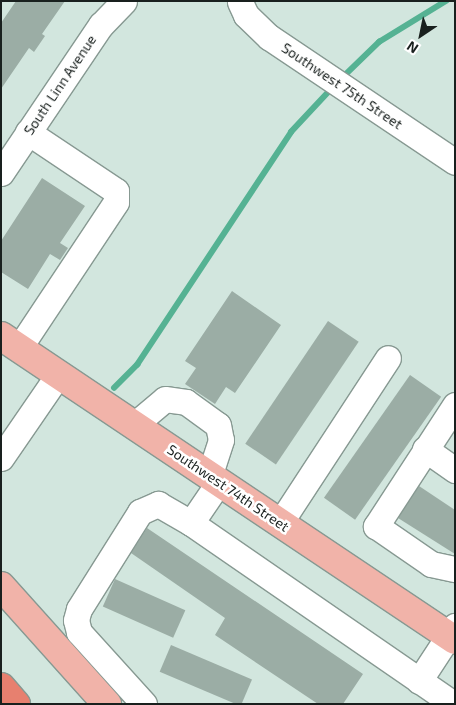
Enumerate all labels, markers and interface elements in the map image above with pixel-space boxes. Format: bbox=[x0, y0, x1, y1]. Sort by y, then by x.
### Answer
north arrow bbox=[396, 10, 446, 60]
street label: South Linn Avenue bbox=[20, 32, 100, 138]
text: N bbox=[403, 38, 421, 58]
street label: Southwest 75th Street bbox=[278, 39, 406, 133]
street label: Southwest 74th Street bbox=[164, 441, 292, 535]

